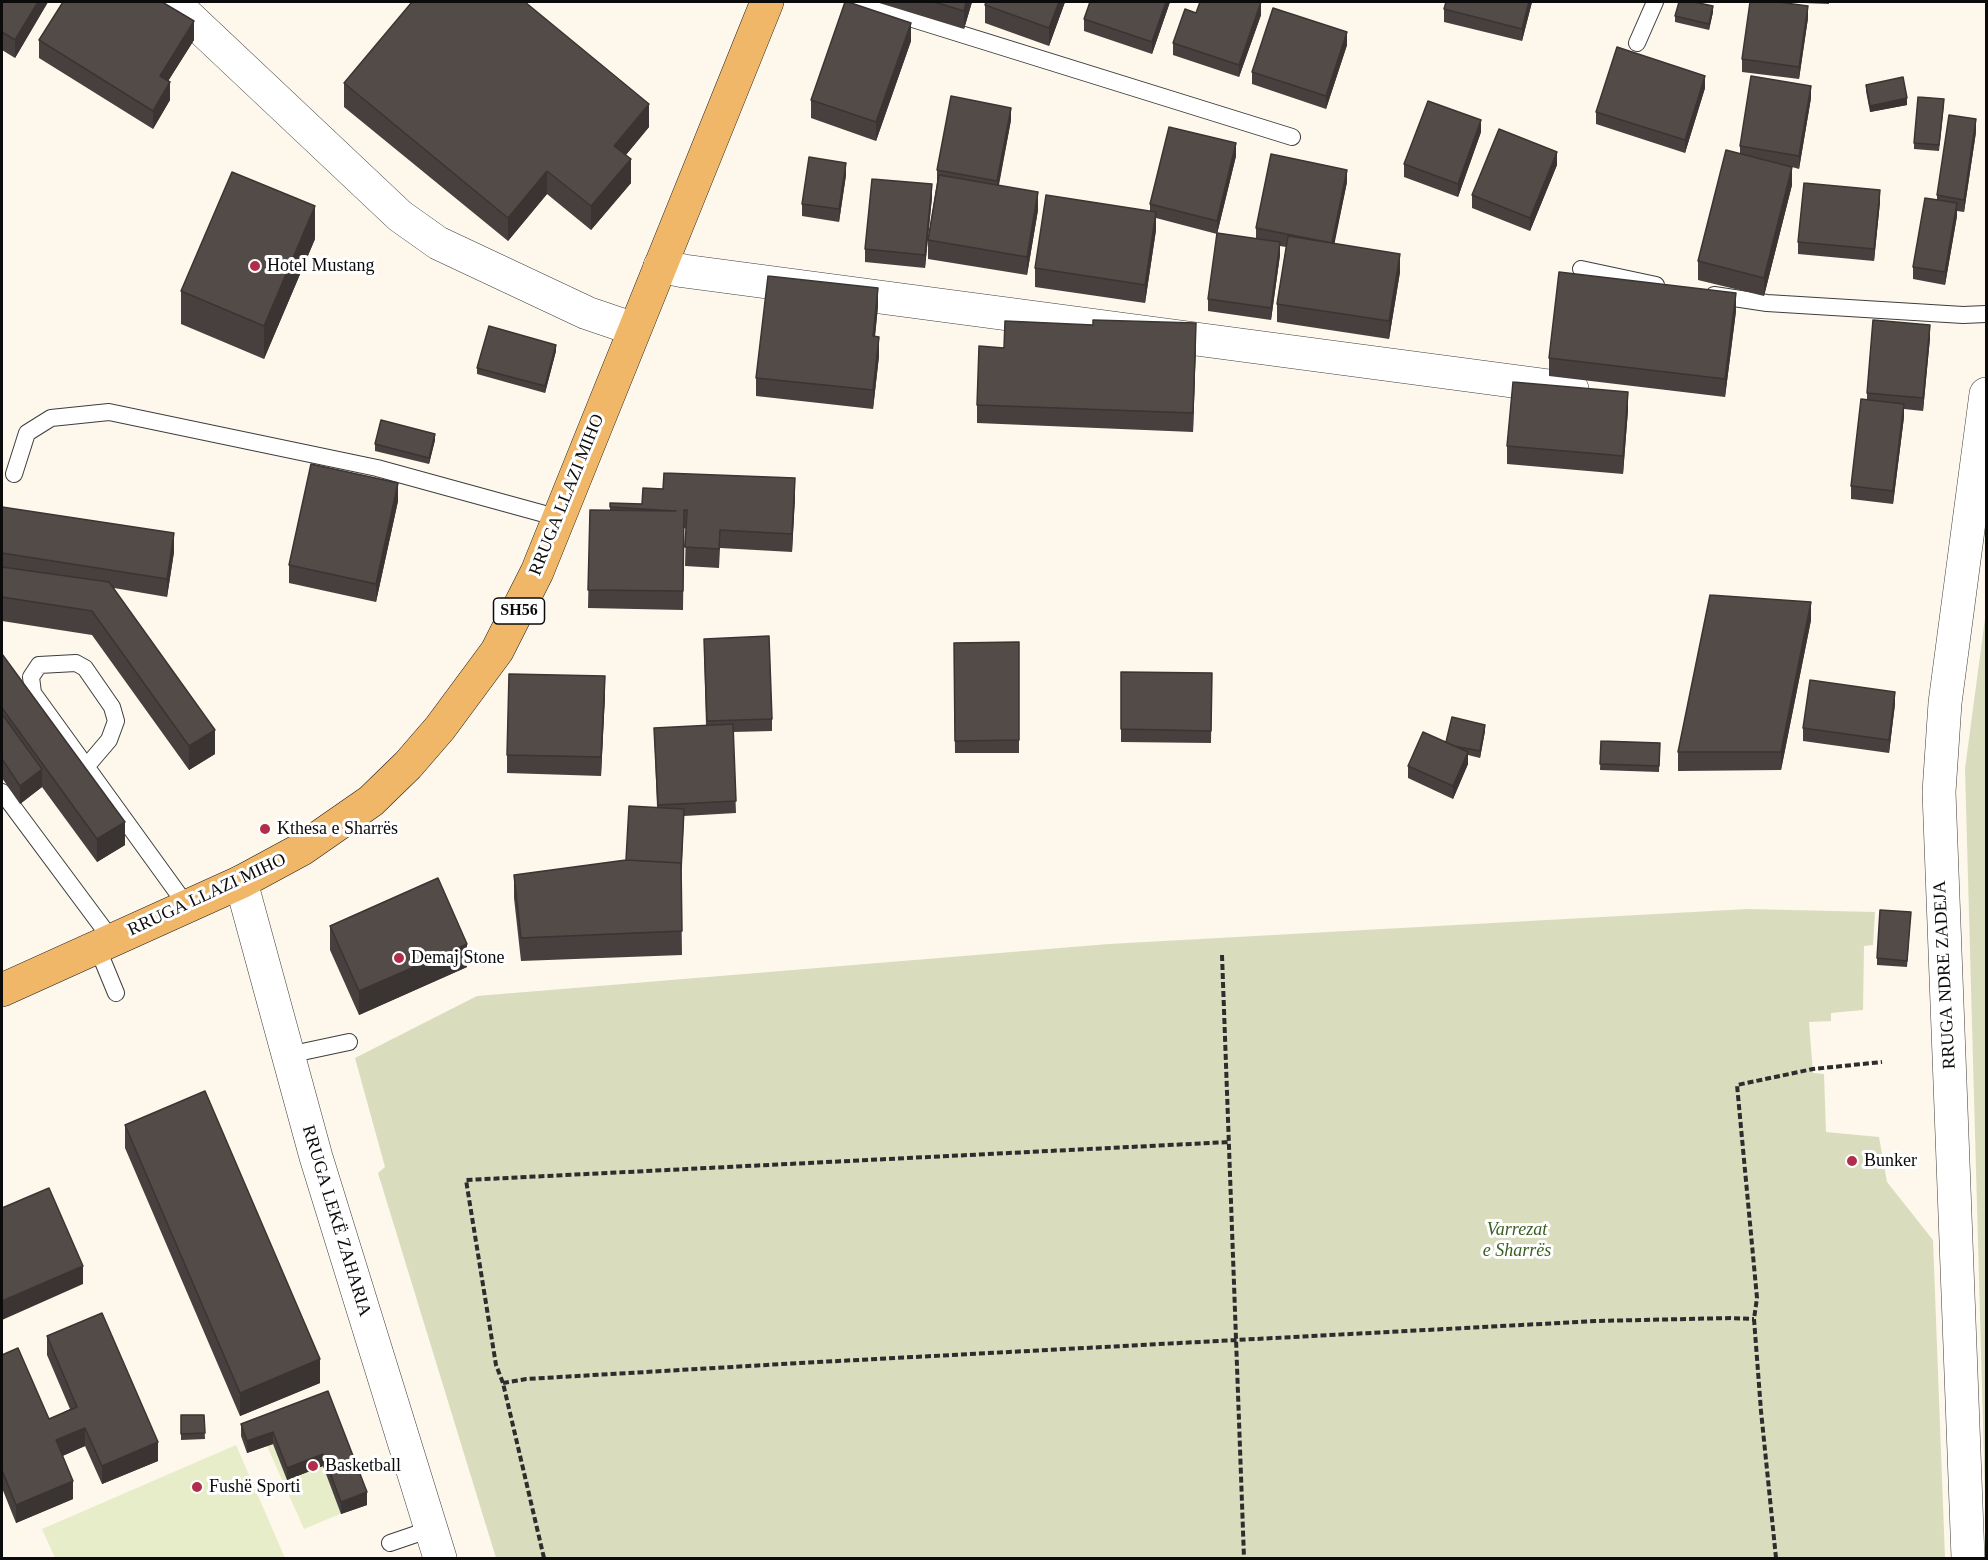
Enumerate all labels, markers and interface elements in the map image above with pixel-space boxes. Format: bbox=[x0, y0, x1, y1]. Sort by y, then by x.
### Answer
place label: Hotel Mustang bbox=[267, 255, 374, 277]
marker: Hotel Mustang bbox=[248, 259, 262, 273]
street label: RRUGA LLAZI MIHO bbox=[525, 411, 609, 579]
road number: SH56 bbox=[494, 598, 544, 624]
place label: Kthesa e Sharrës bbox=[277, 818, 398, 840]
marker: Kthesa e Sharrës bbox=[258, 822, 272, 836]
street label: RRUGA LLAZI MIHO bbox=[125, 849, 289, 941]
street label: RRUGA NDRE ZADEJA bbox=[1929, 880, 1961, 1070]
place label: Demaj Stone bbox=[411, 947, 504, 969]
marker: Demaj Stone bbox=[392, 951, 406, 965]
street label: RRUGA LEKË ZAHARIA bbox=[297, 1123, 375, 1319]
place label: Bunker bbox=[1864, 1150, 1917, 1172]
marker: Bunker bbox=[1845, 1154, 1859, 1168]
park label: Varrezat e Sharrës bbox=[1483, 1219, 1551, 1262]
place label: Basketball bbox=[325, 1455, 401, 1477]
marker: Basketball bbox=[306, 1459, 320, 1473]
place label: Fushë Sporti bbox=[209, 1476, 301, 1498]
marker: Fushë Sporti bbox=[190, 1480, 204, 1494]

